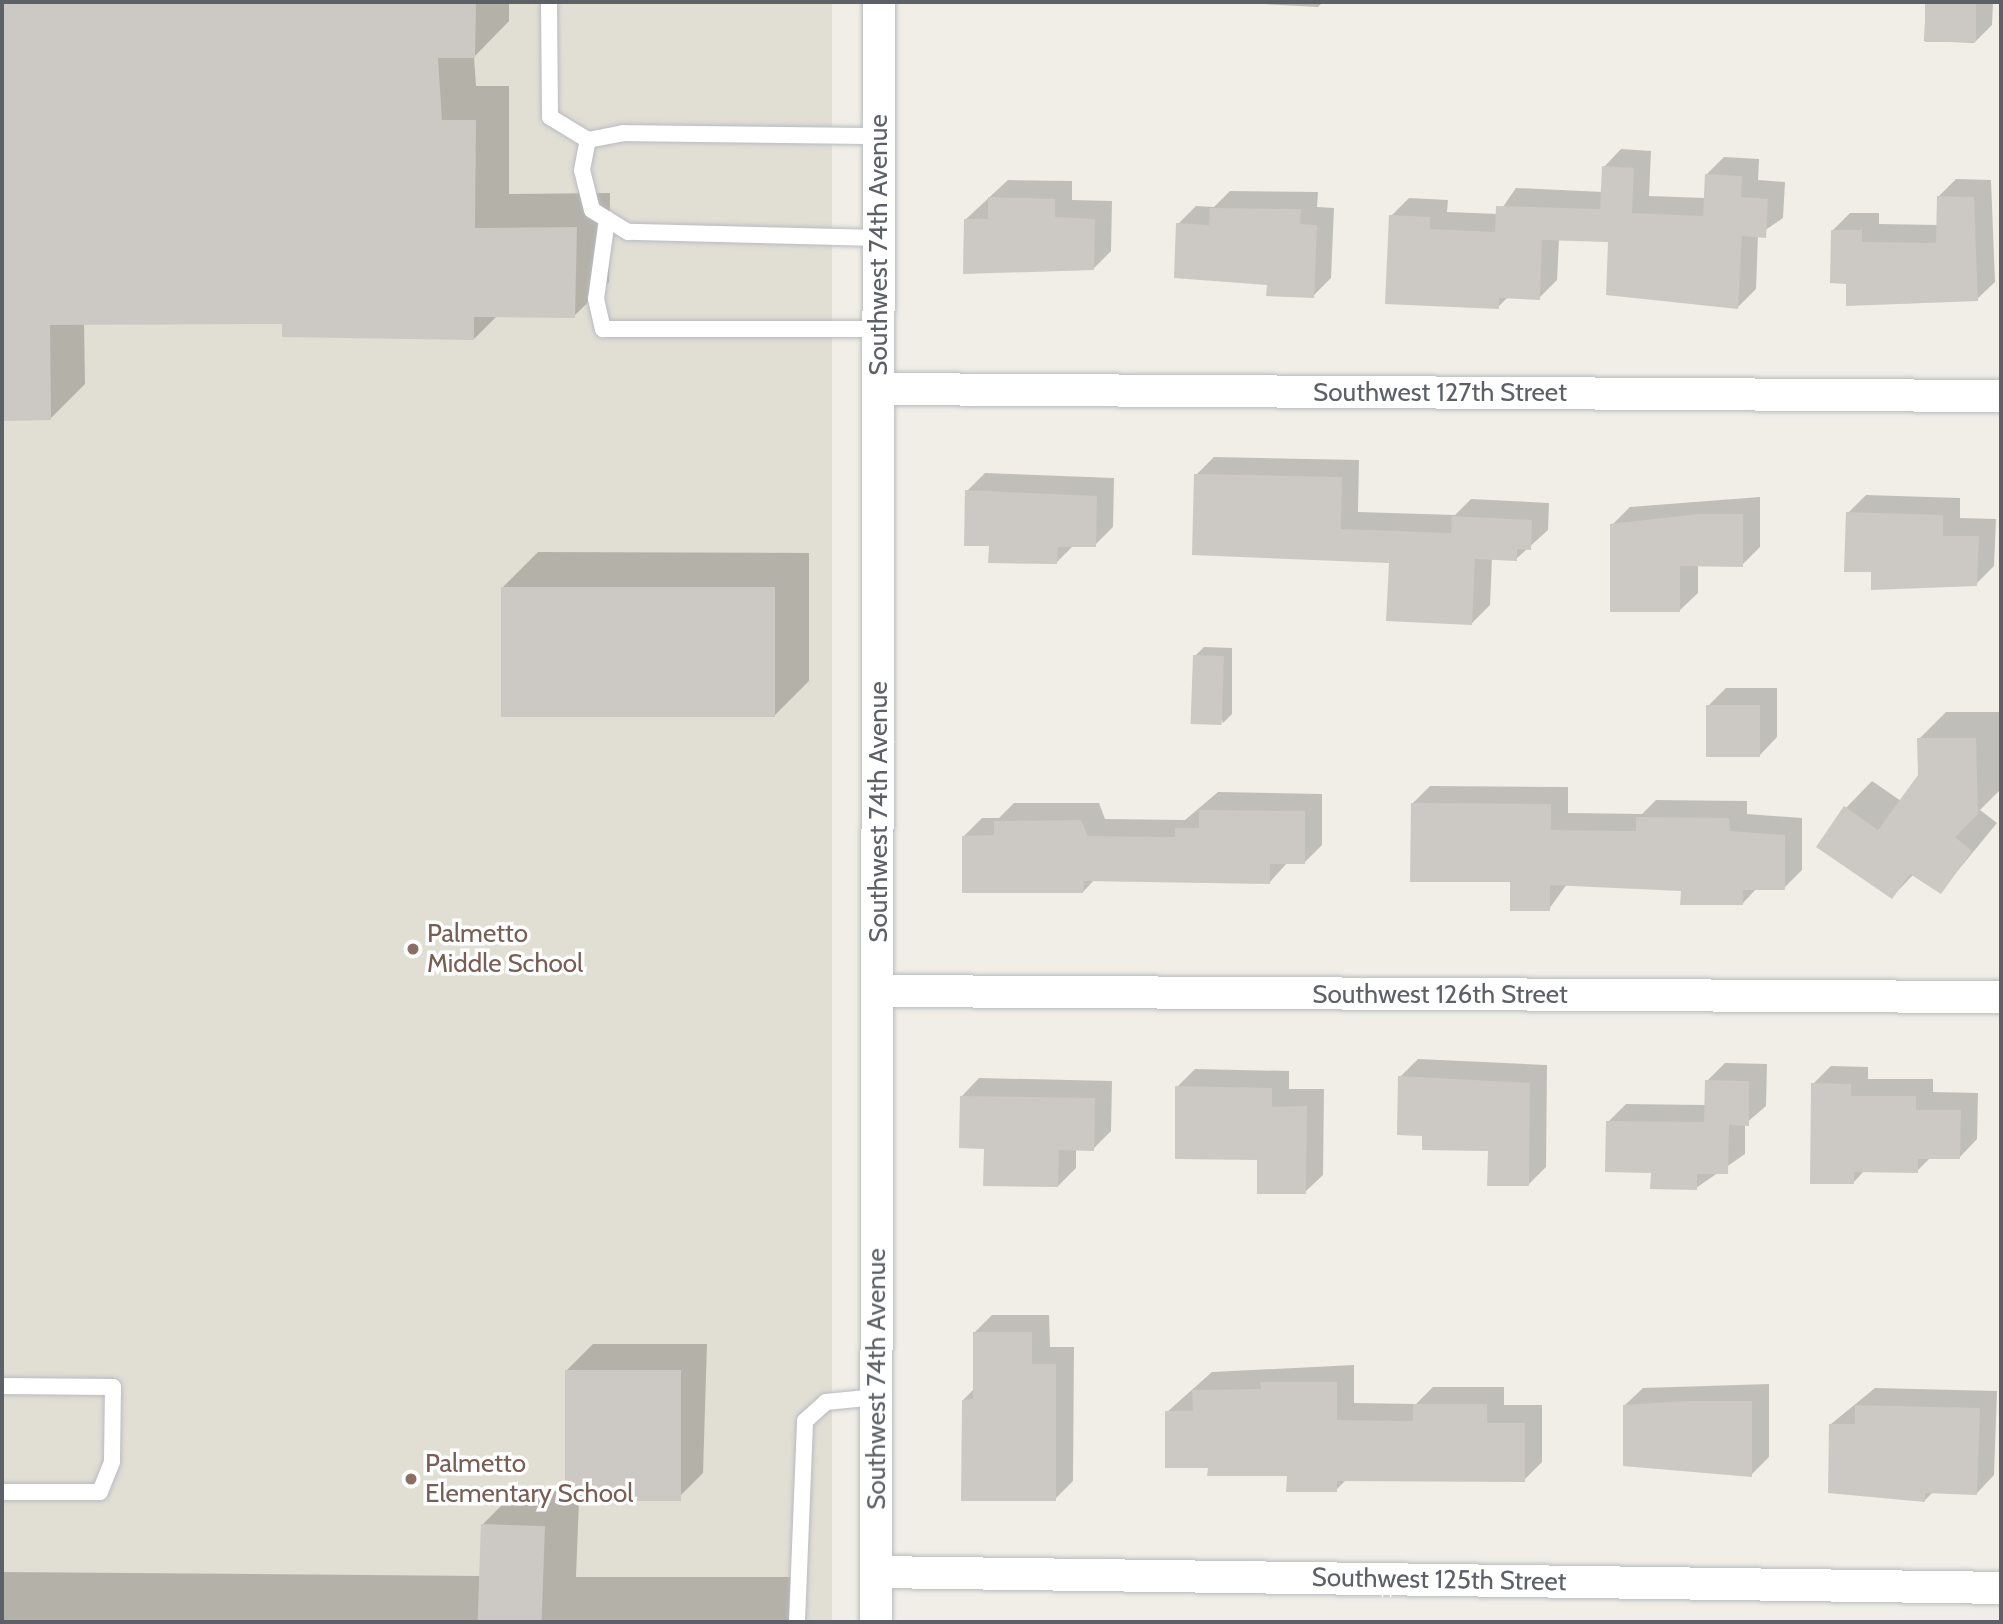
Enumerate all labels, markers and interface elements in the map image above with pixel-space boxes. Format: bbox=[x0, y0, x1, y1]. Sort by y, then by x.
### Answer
street label: Southwest 74th Avenue bbox=[863, 114, 895, 376]
street label: Southwest 127th Street bbox=[1313, 377, 1567, 409]
street label: Southwest 74th Avenue bbox=[863, 681, 895, 943]
place label: Palmetto Middle School bbox=[427, 918, 583, 979]
marker: Palmetto Middle School bbox=[405, 941, 421, 957]
street label: Southwest 126th Street bbox=[1312, 979, 1568, 1011]
street label: Southwest 74th Avenue bbox=[861, 1248, 893, 1510]
place label: Palmetto Elementary School bbox=[425, 1448, 633, 1510]
marker: Palmetto Elementary School bbox=[403, 1471, 419, 1487]
street label: Southwest 125th Street bbox=[1311, 1562, 1567, 1598]

